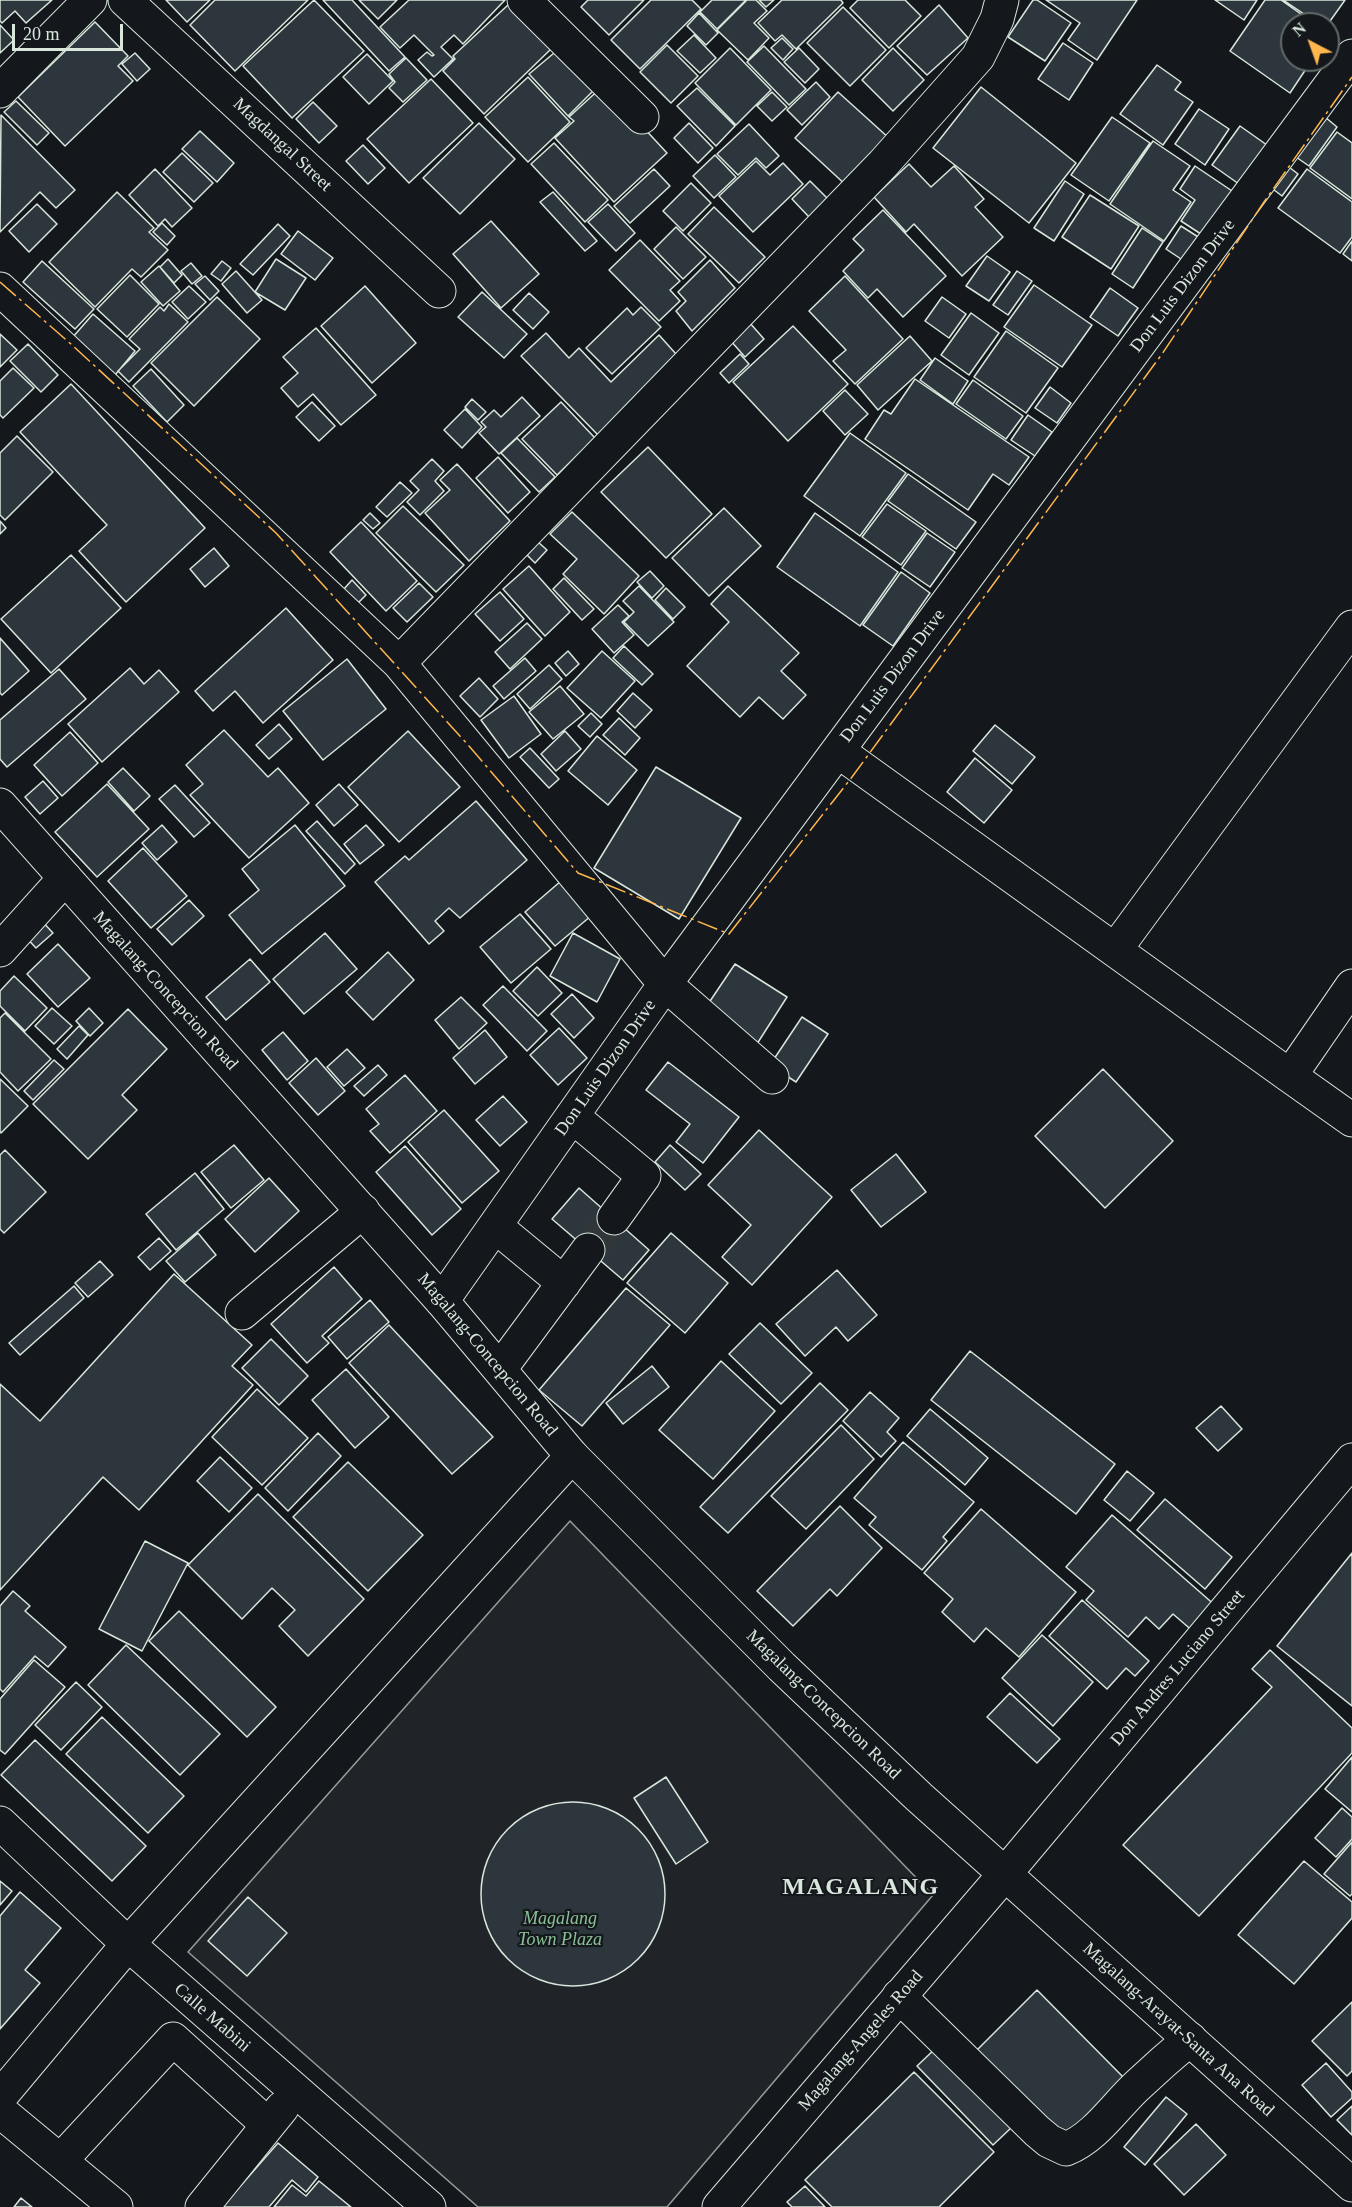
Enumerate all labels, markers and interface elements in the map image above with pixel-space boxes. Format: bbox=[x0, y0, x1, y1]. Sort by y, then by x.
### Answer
scale bar bbox=[15, 12, 126, 50]
north arrow bbox=[1280, 12, 1340, 72]
text: N bbox=[1289, 19, 1309, 40]
text: 20 m bbox=[23, 24, 60, 44]
street label: Magdangal Street bbox=[228, 94, 336, 196]
street label: Don Luis Dizon Drive bbox=[1126, 215, 1240, 357]
street label: Don Luis Dizon Drive bbox=[836, 605, 950, 747]
street label: Magalang-Concepcion Road bbox=[88, 907, 242, 1075]
street label: Don Luis Dizon Drive bbox=[551, 996, 661, 1140]
street label: Magalang-Concepcion Road bbox=[412, 1269, 562, 1441]
street label: Don Andres Luciano Street bbox=[1106, 1585, 1250, 1751]
street label: Magalang-Concepcion Road bbox=[741, 1626, 905, 1784]
district label: MAGALANG bbox=[782, 1874, 940, 1902]
park label: Magalang Town Plaza bbox=[518, 1908, 602, 1950]
street label: Magalang-Arayat-Santa Ana Road bbox=[1078, 1938, 1278, 2122]
street label: Magalang-Angeles Road bbox=[794, 1966, 928, 2116]
street label: Calle Mabini bbox=[169, 1979, 255, 2057]

